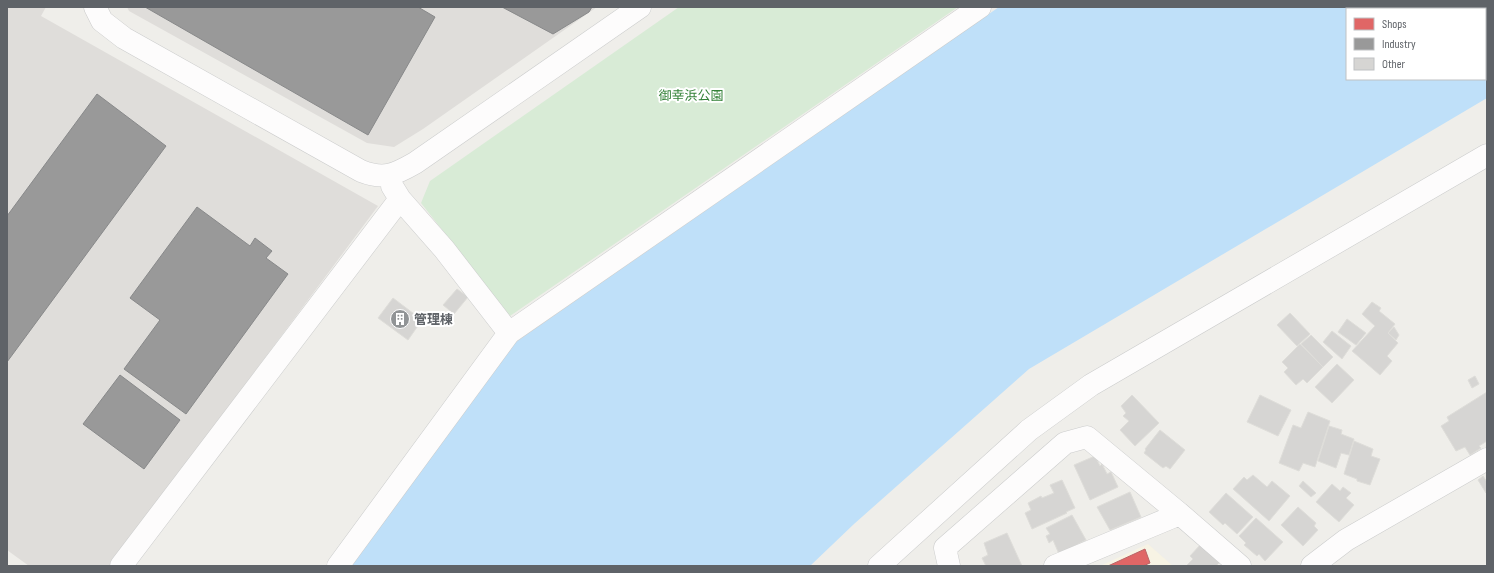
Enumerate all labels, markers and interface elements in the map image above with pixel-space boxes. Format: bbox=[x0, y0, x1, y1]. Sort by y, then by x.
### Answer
legend bbox=[1346, 8, 1486, 80]
text: Shops bbox=[1382, 17, 1407, 32]
text: Industry bbox=[1382, 37, 1416, 52]
text: Other bbox=[1382, 57, 1406, 72]
park label: 御幸浜公園 bbox=[658, 88, 724, 104]
building icon: 管理棟 bbox=[389, 308, 411, 330]
place label: 管理棟 bbox=[414, 312, 453, 328]

